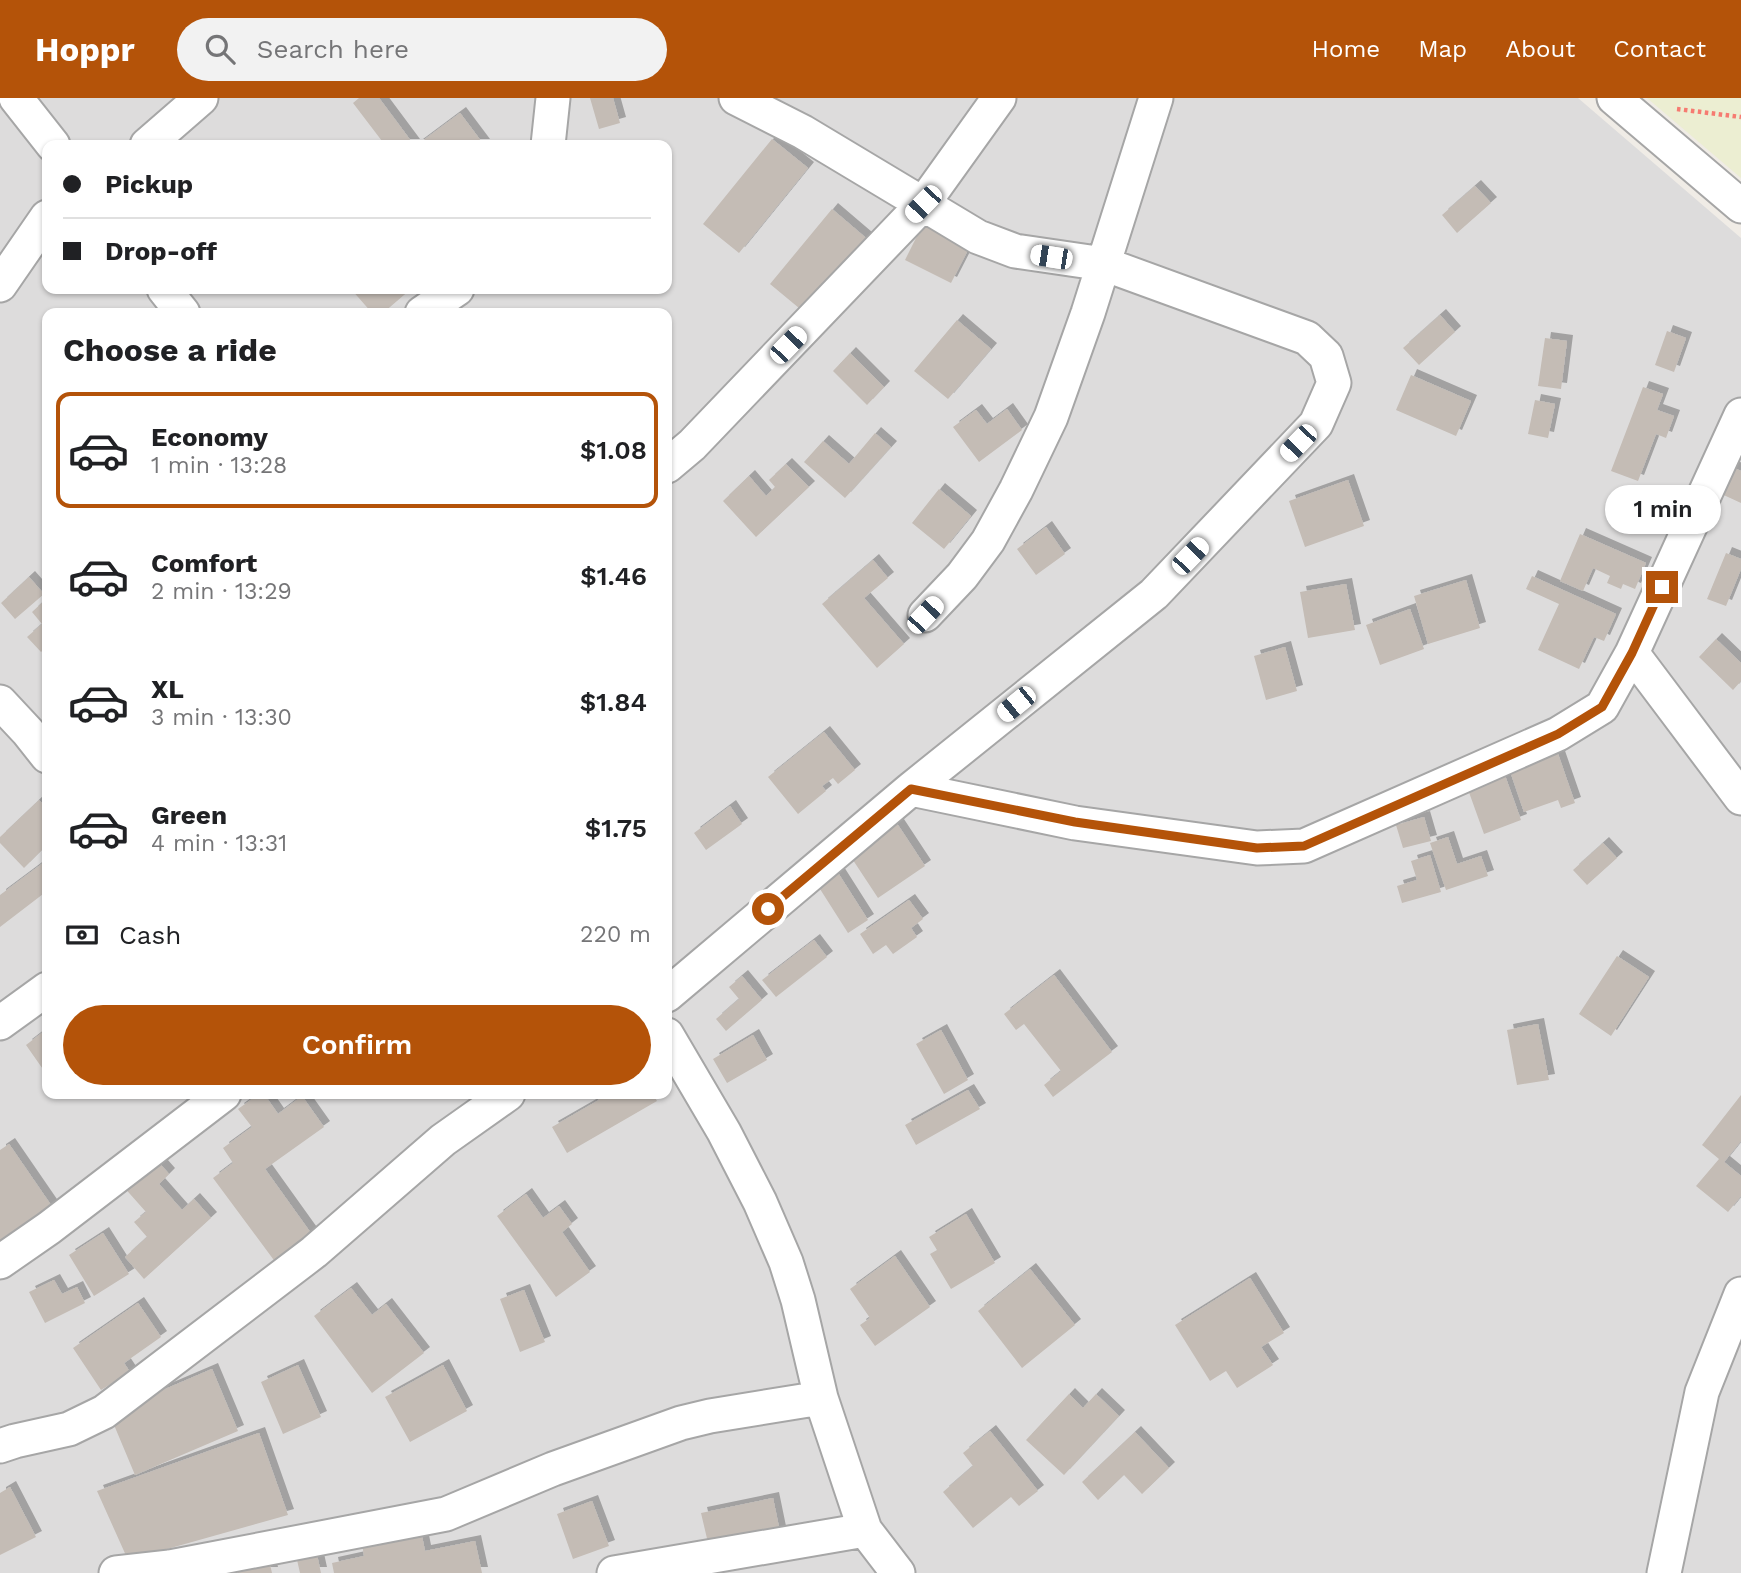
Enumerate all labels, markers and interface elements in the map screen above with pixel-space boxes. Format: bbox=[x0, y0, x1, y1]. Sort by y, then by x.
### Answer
search box bbox=[177, 18, 667, 81]
text: Hoppr bbox=[35, 30, 135, 69]
icon: search bbox=[201, 30, 239, 68]
text: Search here bbox=[257, 34, 409, 64]
text: Home bbox=[1312, 35, 1380, 63]
text: Map bbox=[1418, 35, 1467, 63]
text: About bbox=[1505, 35, 1575, 63]
text: Contact bbox=[1613, 35, 1706, 63]
text: Pickup bbox=[105, 169, 193, 199]
car bbox=[901, 182, 946, 226]
text: Drop-off bbox=[105, 236, 217, 266]
car bbox=[1029, 243, 1074, 271]
car bbox=[766, 323, 811, 367]
text: Choose a ride bbox=[63, 331, 277, 369]
icon: car bbox=[67, 419, 130, 482]
car bbox=[1276, 421, 1321, 465]
text: Economy bbox=[151, 422, 268, 452]
text: $1.08 bbox=[580, 435, 647, 465]
text: 1 min · 13:28 bbox=[151, 452, 287, 479]
callout: 1 min bbox=[1604, 486, 1720, 534]
text: 1 min bbox=[1633, 496, 1693, 523]
car bbox=[1168, 534, 1213, 578]
icon: car bbox=[67, 545, 130, 608]
text: Comfort bbox=[151, 548, 257, 578]
text: $1.46 bbox=[580, 561, 647, 591]
route end bbox=[1646, 571, 1678, 603]
text: 2 min · 13:29 bbox=[151, 578, 292, 605]
car bbox=[903, 592, 948, 638]
icon: car bbox=[67, 671, 130, 734]
text: XL bbox=[151, 674, 184, 704]
car bbox=[994, 683, 1039, 725]
text: $1.84 bbox=[580, 687, 647, 717]
text: 3 min · 13:30 bbox=[151, 704, 292, 731]
icon: car bbox=[67, 797, 130, 860]
text: Green bbox=[151, 800, 227, 830]
text: $1.75 bbox=[585, 813, 647, 843]
text: 4 min · 13:31 bbox=[151, 830, 287, 857]
route start bbox=[752, 893, 784, 925]
icon: cash bbox=[63, 916, 101, 954]
text: Cash bbox=[119, 920, 181, 950]
text: 220 m bbox=[580, 921, 651, 948]
button: Confirm bbox=[63, 1005, 651, 1085]

